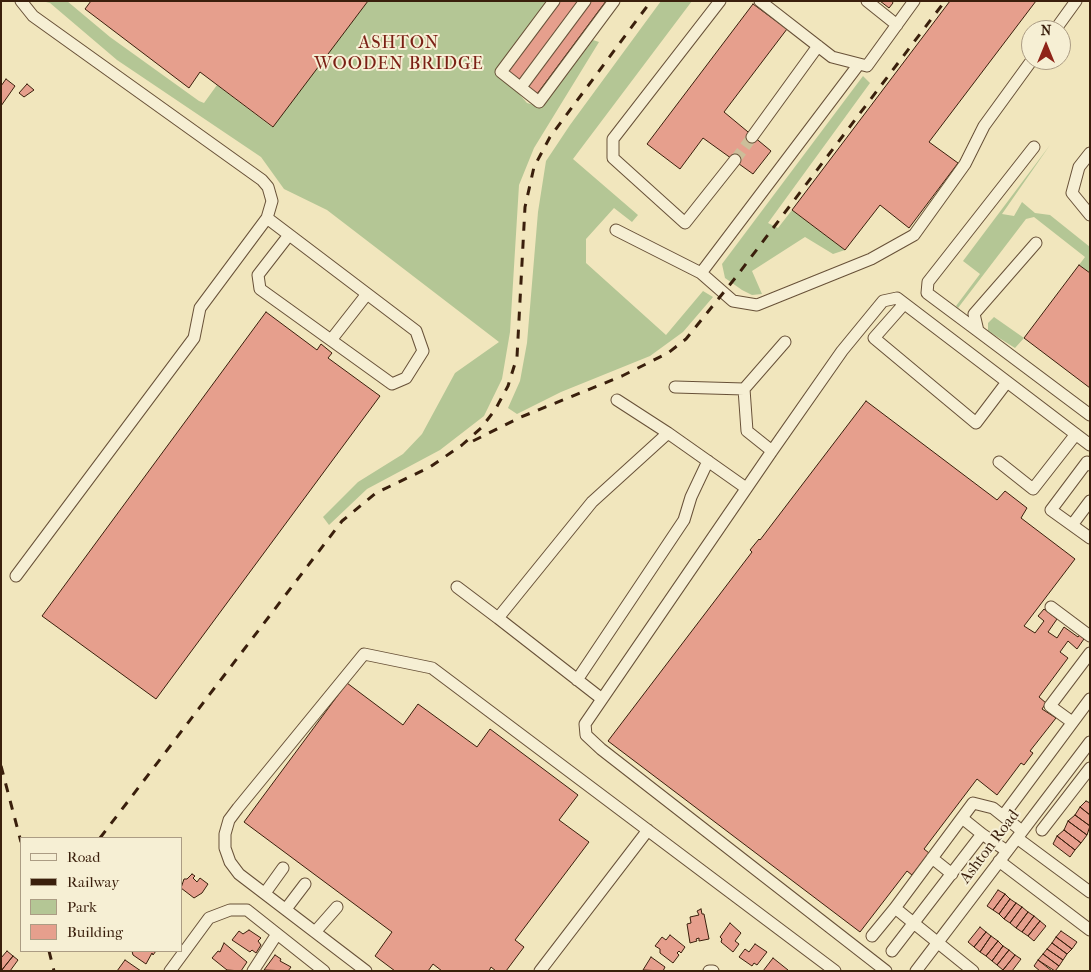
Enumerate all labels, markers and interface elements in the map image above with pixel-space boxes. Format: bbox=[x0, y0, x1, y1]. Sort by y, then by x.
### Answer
north arrow bbox=[1021, 20, 1071, 70]
text: N bbox=[1041, 22, 1051, 39]
district label: ASHTON WOODEN BRIDGE bbox=[313, 33, 485, 76]
street label: Ashton Road bbox=[956, 806, 1024, 888]
legend bbox=[20, 837, 182, 952]
text: Road bbox=[67, 848, 100, 866]
text: Railway bbox=[67, 873, 119, 891]
text: Park bbox=[67, 898, 97, 916]
text: Building bbox=[67, 923, 123, 941]

